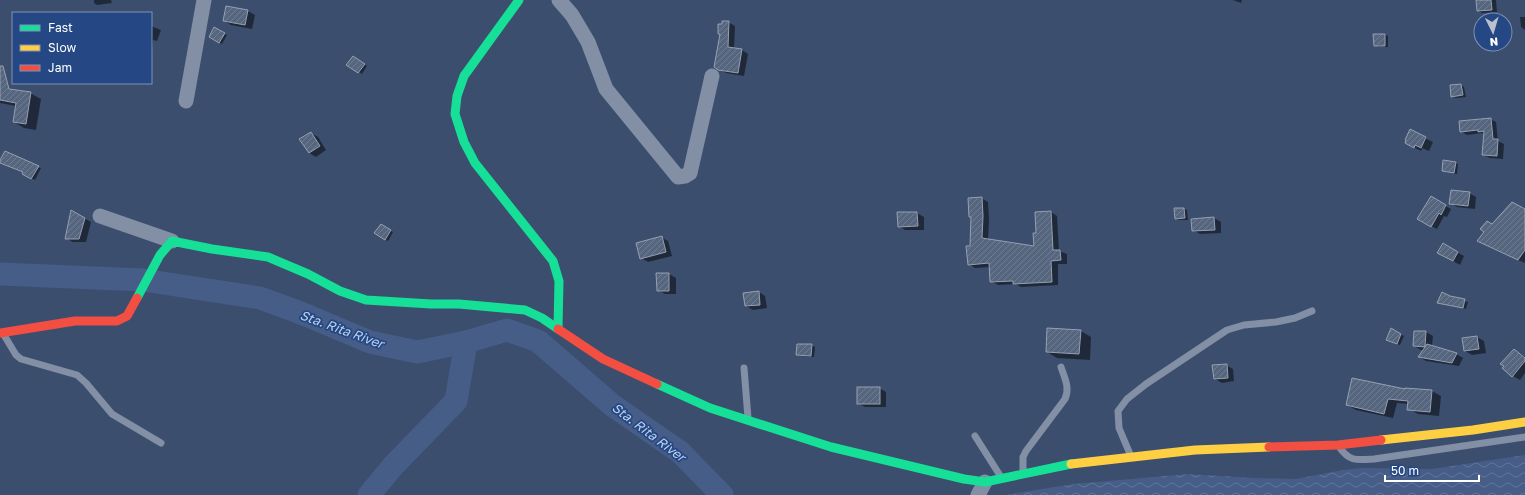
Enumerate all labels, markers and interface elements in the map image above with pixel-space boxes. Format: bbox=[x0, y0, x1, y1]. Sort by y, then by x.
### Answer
legend bbox=[12, 12, 152, 84]
north arrow bbox=[1473, 12, 1513, 52]
text: Fast bbox=[48, 20, 73, 35]
text: N bbox=[1489, 36, 1499, 49]
text: Slow bbox=[48, 40, 76, 55]
text: Jam bbox=[48, 60, 72, 75]
water label: Sta. Rita River bbox=[298, 306, 388, 352]
water label: Sta. Rita River bbox=[609, 399, 690, 466]
scale bar bbox=[1385, 457, 1479, 483]
text: 50 m bbox=[1391, 463, 1419, 478]

